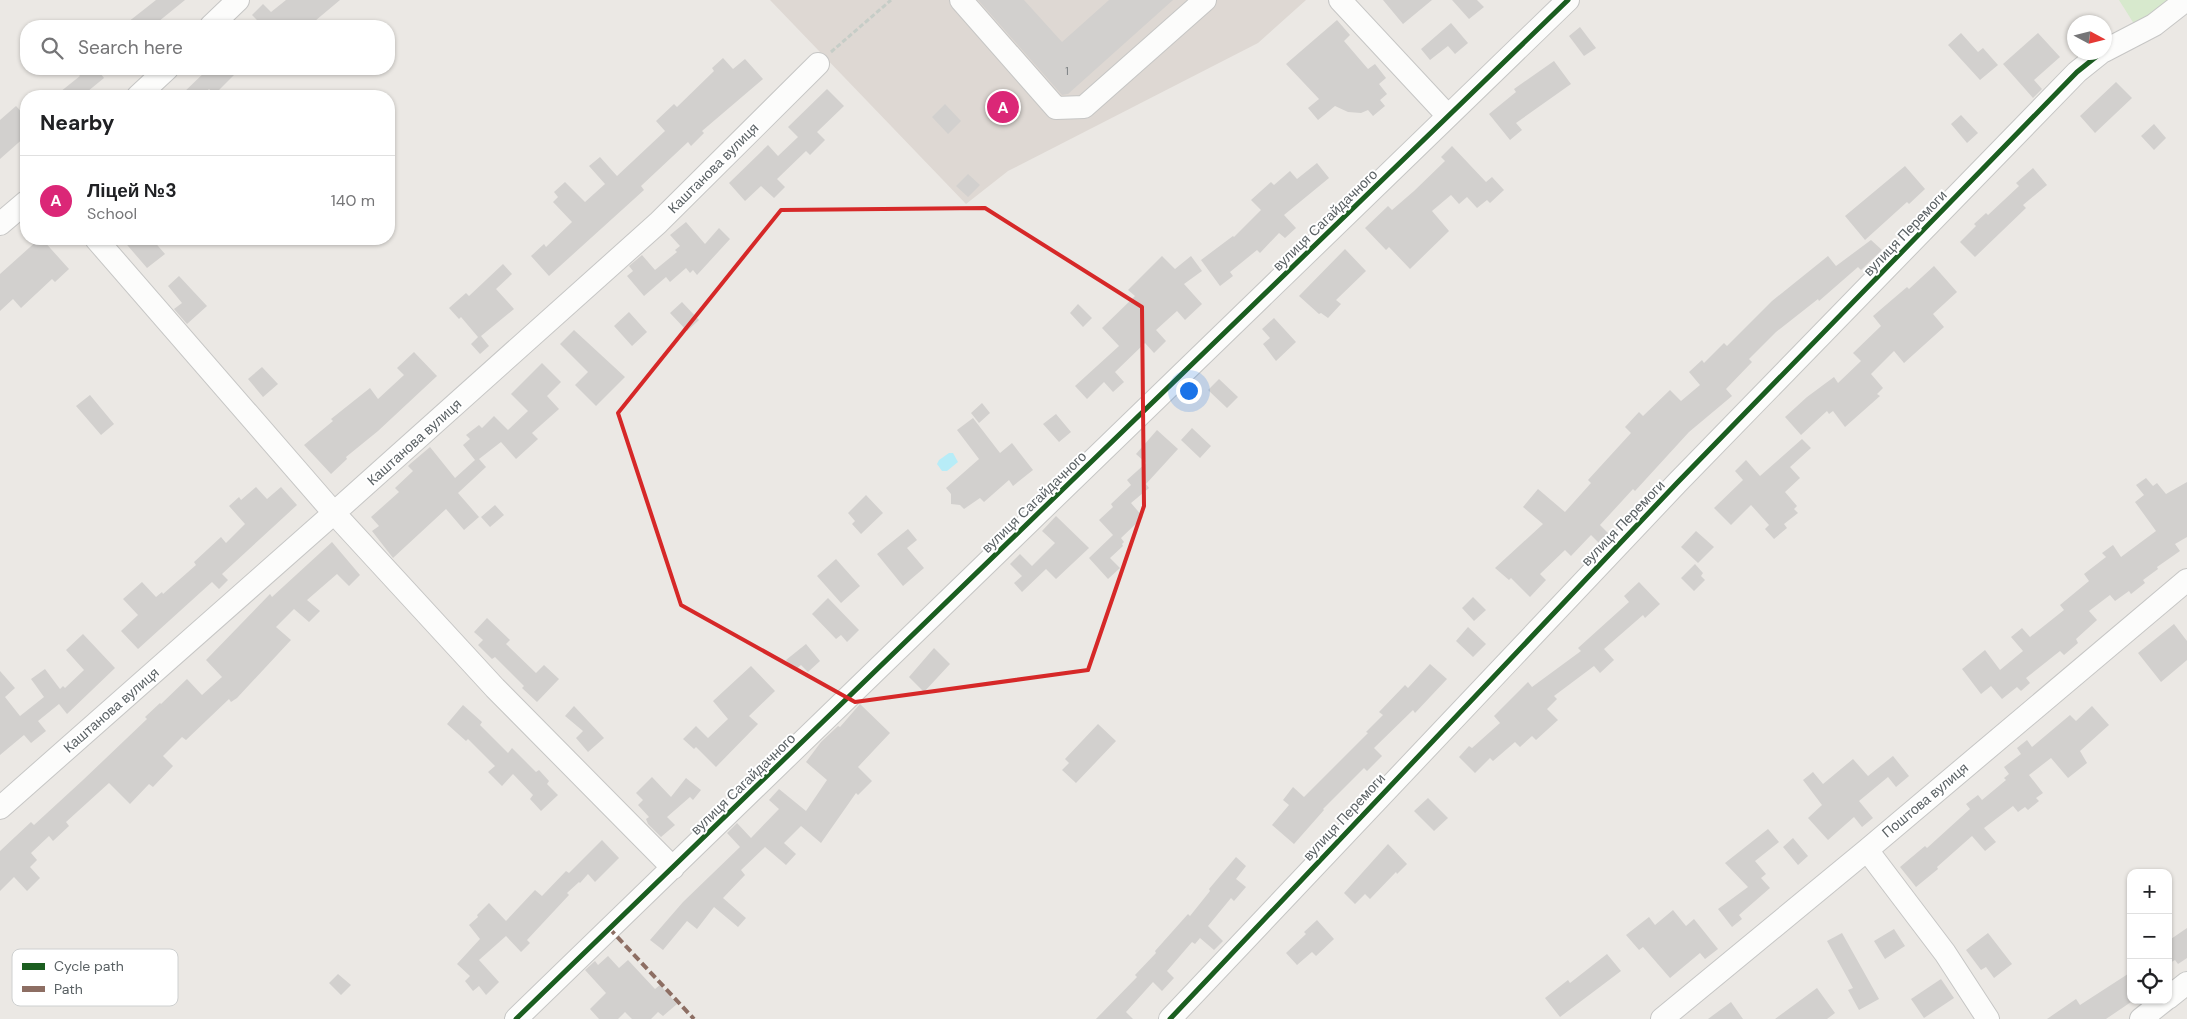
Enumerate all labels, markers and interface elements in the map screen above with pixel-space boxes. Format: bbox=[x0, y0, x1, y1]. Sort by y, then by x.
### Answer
north arrow bbox=[2067, 15, 2112, 60]
search box bbox=[20, 20, 395, 75]
icon: search bbox=[38, 34, 66, 62]
text: Search here bbox=[78, 35, 183, 60]
house number: 1 bbox=[1065, 64, 1069, 78]
pin: A bbox=[987, 88, 1019, 126]
text: Nearby bbox=[40, 109, 114, 137]
street label: Каштанова вулиця bbox=[664, 119, 762, 217]
street label: вулиця Сагайдачного bbox=[1269, 165, 1381, 275]
text: Ліцей №3 bbox=[87, 178, 177, 203]
street label: вулиця Перемоги bbox=[1859, 186, 1951, 280]
text: A bbox=[50, 190, 62, 211]
text: 140 m bbox=[331, 190, 375, 211]
text: School bbox=[87, 203, 137, 224]
your location bbox=[1176, 378, 1202, 404]
street label: Каштанова вулиця bbox=[363, 395, 465, 489]
street label: вулиця Сагайдачного bbox=[978, 447, 1090, 557]
street label: вулиця Перемоги bbox=[1577, 476, 1669, 570]
street label: Каштанова вулиця bbox=[59, 664, 163, 756]
street label: вулиця Сагайдачного bbox=[687, 729, 799, 839]
street label: Поштова вулиця bbox=[1878, 759, 1972, 841]
street label: вулиця Перемоги bbox=[1299, 770, 1389, 864]
map controls bbox=[2127, 869, 2172, 1004]
button: + bbox=[2127, 869, 2172, 914]
button: − bbox=[2127, 914, 2172, 959]
legend bbox=[12, 949, 178, 1006]
text: Cycle path bbox=[54, 957, 124, 975]
button: locate bbox=[2127, 959, 2172, 1004]
text: Path bbox=[54, 980, 83, 998]

